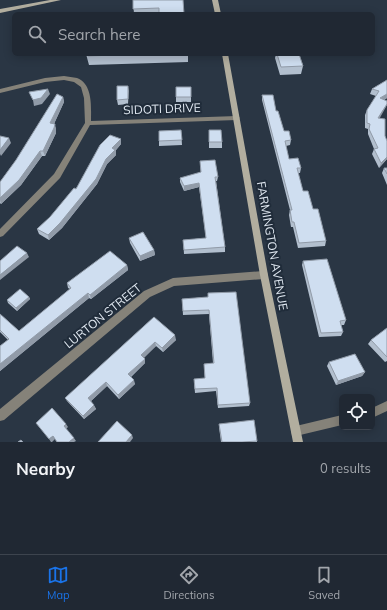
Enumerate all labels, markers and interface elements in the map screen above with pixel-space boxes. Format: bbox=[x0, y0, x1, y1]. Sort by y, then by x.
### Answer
search box bbox=[12, 12, 375, 56]
icon: search bbox=[26, 23, 48, 45]
text: Search here bbox=[58, 25, 140, 44]
street label: SIDOTI DRIVE bbox=[123, 100, 201, 117]
street label: FARMINGTON AVENUE bbox=[254, 180, 291, 312]
street label: LURTON STREET bbox=[61, 279, 145, 351]
map controls bbox=[339, 394, 375, 430]
button: locate bbox=[339, 394, 375, 430]
text: Nearby bbox=[16, 458, 75, 479]
text: 0 results bbox=[320, 460, 371, 476]
tab: Map bbox=[47, 564, 70, 602]
tab: Directions bbox=[164, 564, 214, 602]
tab: Saved bbox=[308, 564, 340, 602]

